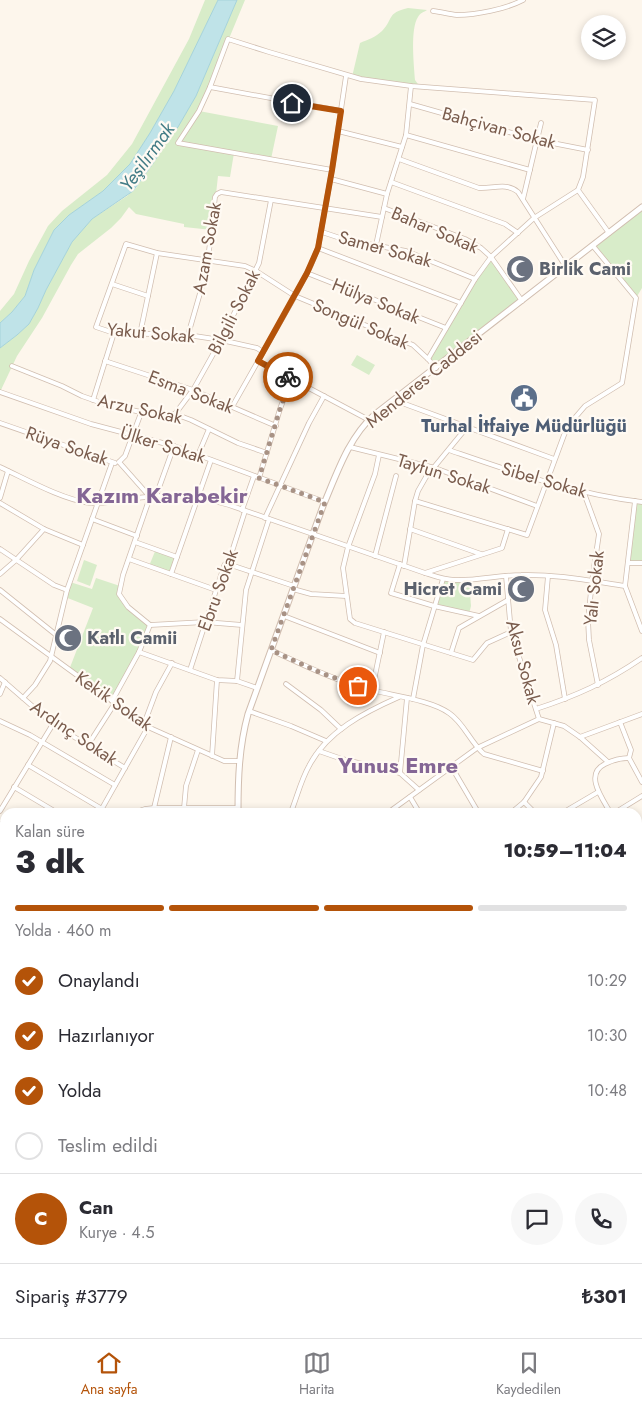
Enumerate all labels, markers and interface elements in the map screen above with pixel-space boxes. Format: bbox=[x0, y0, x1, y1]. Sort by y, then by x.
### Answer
map controls bbox=[581, 15, 626, 60]
button: layers bbox=[581, 15, 626, 60]
pin bbox=[271, 82, 313, 124]
icon: home bbox=[278, 89, 306, 117]
street label: Bahçivan Sokak bbox=[439, 100, 559, 156]
water label: Yeşilırmak bbox=[113, 117, 182, 197]
street label: Azam Sokak bbox=[186, 200, 228, 296]
street label: Bahar Sokak bbox=[387, 200, 483, 260]
street label: Samet Sokak bbox=[335, 224, 435, 274]
mosque icon: Birlik Cami bbox=[505, 254, 535, 284]
place label: Birlik Cami bbox=[539, 256, 631, 282]
street label: Bilgili Sokak bbox=[201, 265, 267, 359]
street label: Hülya Sokak bbox=[328, 272, 424, 330]
street label: Songül Sokak bbox=[309, 292, 413, 356]
street label: Yakut Sokak bbox=[106, 316, 196, 350]
street label: Menderes Caddesi bbox=[360, 324, 488, 434]
courier bbox=[263, 352, 313, 402]
icon: bike bbox=[274, 363, 302, 391]
street label: Esma Sokak bbox=[145, 364, 237, 420]
public building icon: Turhal İtfaiye Müdürlüğü bbox=[509, 383, 539, 413]
street label: Arzu Sokak bbox=[95, 387, 185, 431]
place label: Turhal İtfaiye Müdürlüğü bbox=[421, 413, 627, 439]
street label: Rüya Sokak bbox=[22, 420, 112, 472]
street label: Ülker Sokak bbox=[117, 420, 209, 470]
street label: Tayfun Sokak bbox=[394, 447, 494, 501]
street label: Sibel Sokak bbox=[498, 455, 590, 505]
district label: Kazım Karabekir bbox=[76, 479, 248, 511]
street label: Ebru Sokak bbox=[191, 545, 245, 635]
street label: Yalı Sokak bbox=[577, 549, 611, 627]
mosque icon: Hicret Cami bbox=[506, 574, 536, 604]
place label: Hicret Cami bbox=[403, 576, 502, 602]
street label: Aksu Sokak bbox=[499, 617, 547, 707]
mosque icon: Katlı Camii bbox=[53, 623, 83, 653]
place label: Katlı Camii bbox=[87, 625, 177, 651]
street label: Kekik Sokak bbox=[70, 665, 158, 737]
pin bbox=[337, 665, 379, 707]
icon: bag bbox=[344, 672, 372, 700]
street label: Ardınç Sokak bbox=[25, 694, 123, 772]
district label: Yunus Emre bbox=[337, 749, 458, 781]
text: Kalan süre bbox=[15, 820, 85, 843]
text: 10:59–11:04 bbox=[504, 837, 627, 864]
text: 3 dk bbox=[15, 839, 85, 885]
text: Yolda · 460 m bbox=[15, 919, 111, 942]
icon: check bbox=[15, 967, 43, 995]
text: Onaylandı bbox=[58, 967, 140, 994]
text: 10:29 bbox=[587, 969, 627, 992]
icon: check bbox=[15, 1022, 43, 1050]
text: Hazırlanıyor bbox=[58, 1022, 154, 1049]
text: 10:30 bbox=[587, 1024, 627, 1047]
icon: check bbox=[15, 1077, 43, 1105]
text: Yolda bbox=[58, 1077, 101, 1104]
text: 10:48 bbox=[587, 1079, 627, 1102]
text: Teslim edildi bbox=[58, 1132, 158, 1159]
button: chat bbox=[511, 1193, 563, 1245]
button: phone bbox=[575, 1193, 627, 1245]
text: Can bbox=[79, 1194, 114, 1221]
text: C bbox=[34, 1205, 48, 1232]
text: Kurye · 4.5 bbox=[79, 1221, 155, 1244]
text: Sipariş #3779 bbox=[15, 1283, 128, 1310]
text: ₺301 bbox=[582, 1283, 627, 1310]
tab: Ana sayfa bbox=[81, 1349, 138, 1399]
tab: Harita bbox=[299, 1349, 334, 1399]
tab: Kaydedilen bbox=[496, 1349, 561, 1399]

